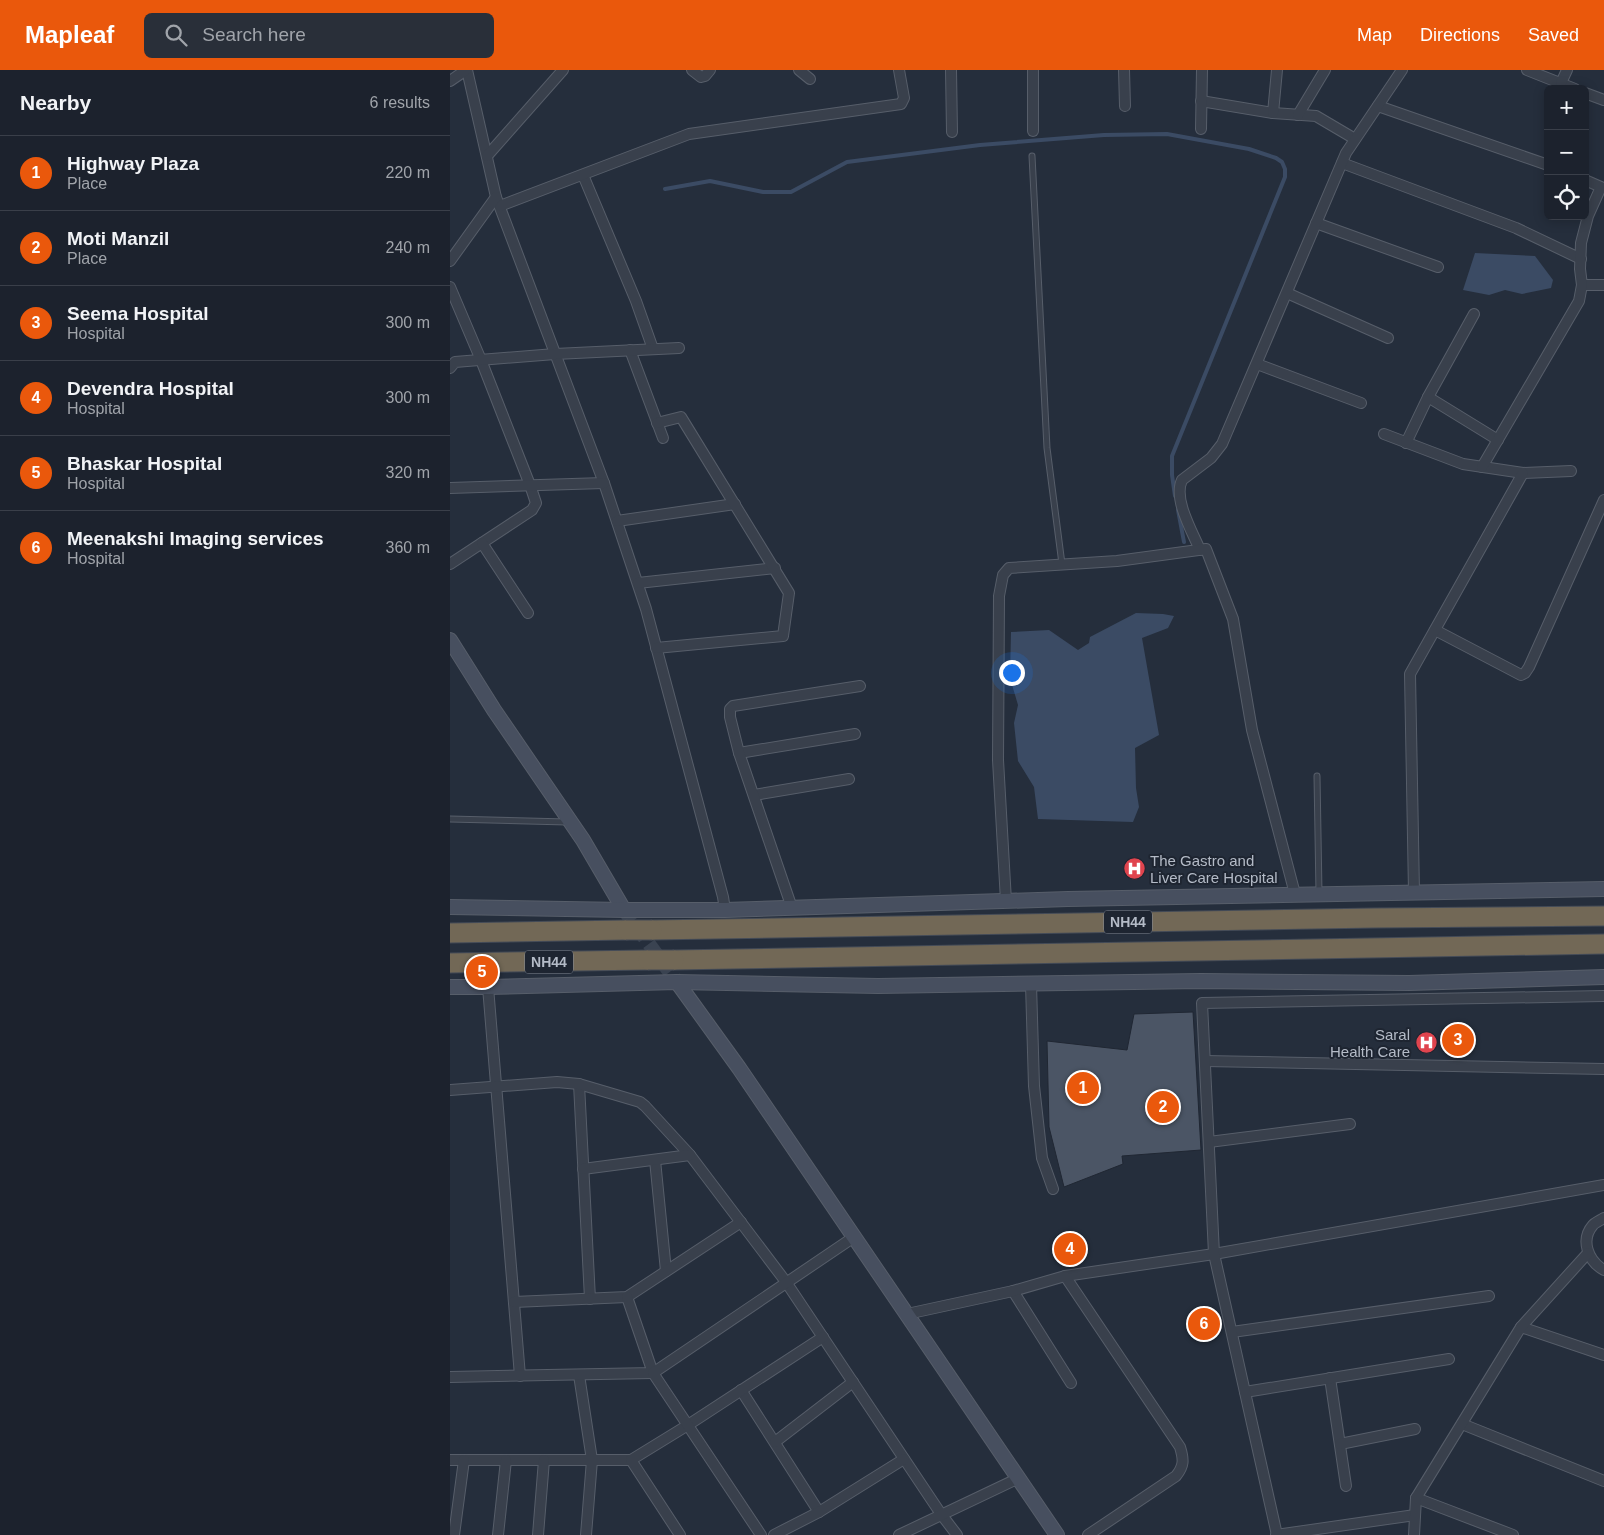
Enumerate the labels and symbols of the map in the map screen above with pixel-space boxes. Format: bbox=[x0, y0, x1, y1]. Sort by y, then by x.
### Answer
your location bbox=[999, 660, 1025, 686]
place label: The Gastro and Liver Care Hospital bbox=[1150, 852, 1278, 886]
hospital icon: The Gastro and Liver Care Hospital bbox=[1122, 857, 1146, 881]
road number: NH44 bbox=[1104, 910, 1152, 934]
road number: NH44 bbox=[525, 950, 573, 974]
pin: 5 bbox=[466, 953, 498, 991]
pin: 3 bbox=[1442, 1021, 1474, 1059]
place label: Saral Health Care bbox=[1330, 1026, 1410, 1060]
hospital icon: Saral Health Care bbox=[1414, 1031, 1438, 1055]
pin: 1 bbox=[1067, 1069, 1099, 1107]
pin: 2 bbox=[1147, 1088, 1179, 1126]
pin: 4 bbox=[1054, 1230, 1086, 1268]
pin: 6 bbox=[1188, 1305, 1220, 1343]

